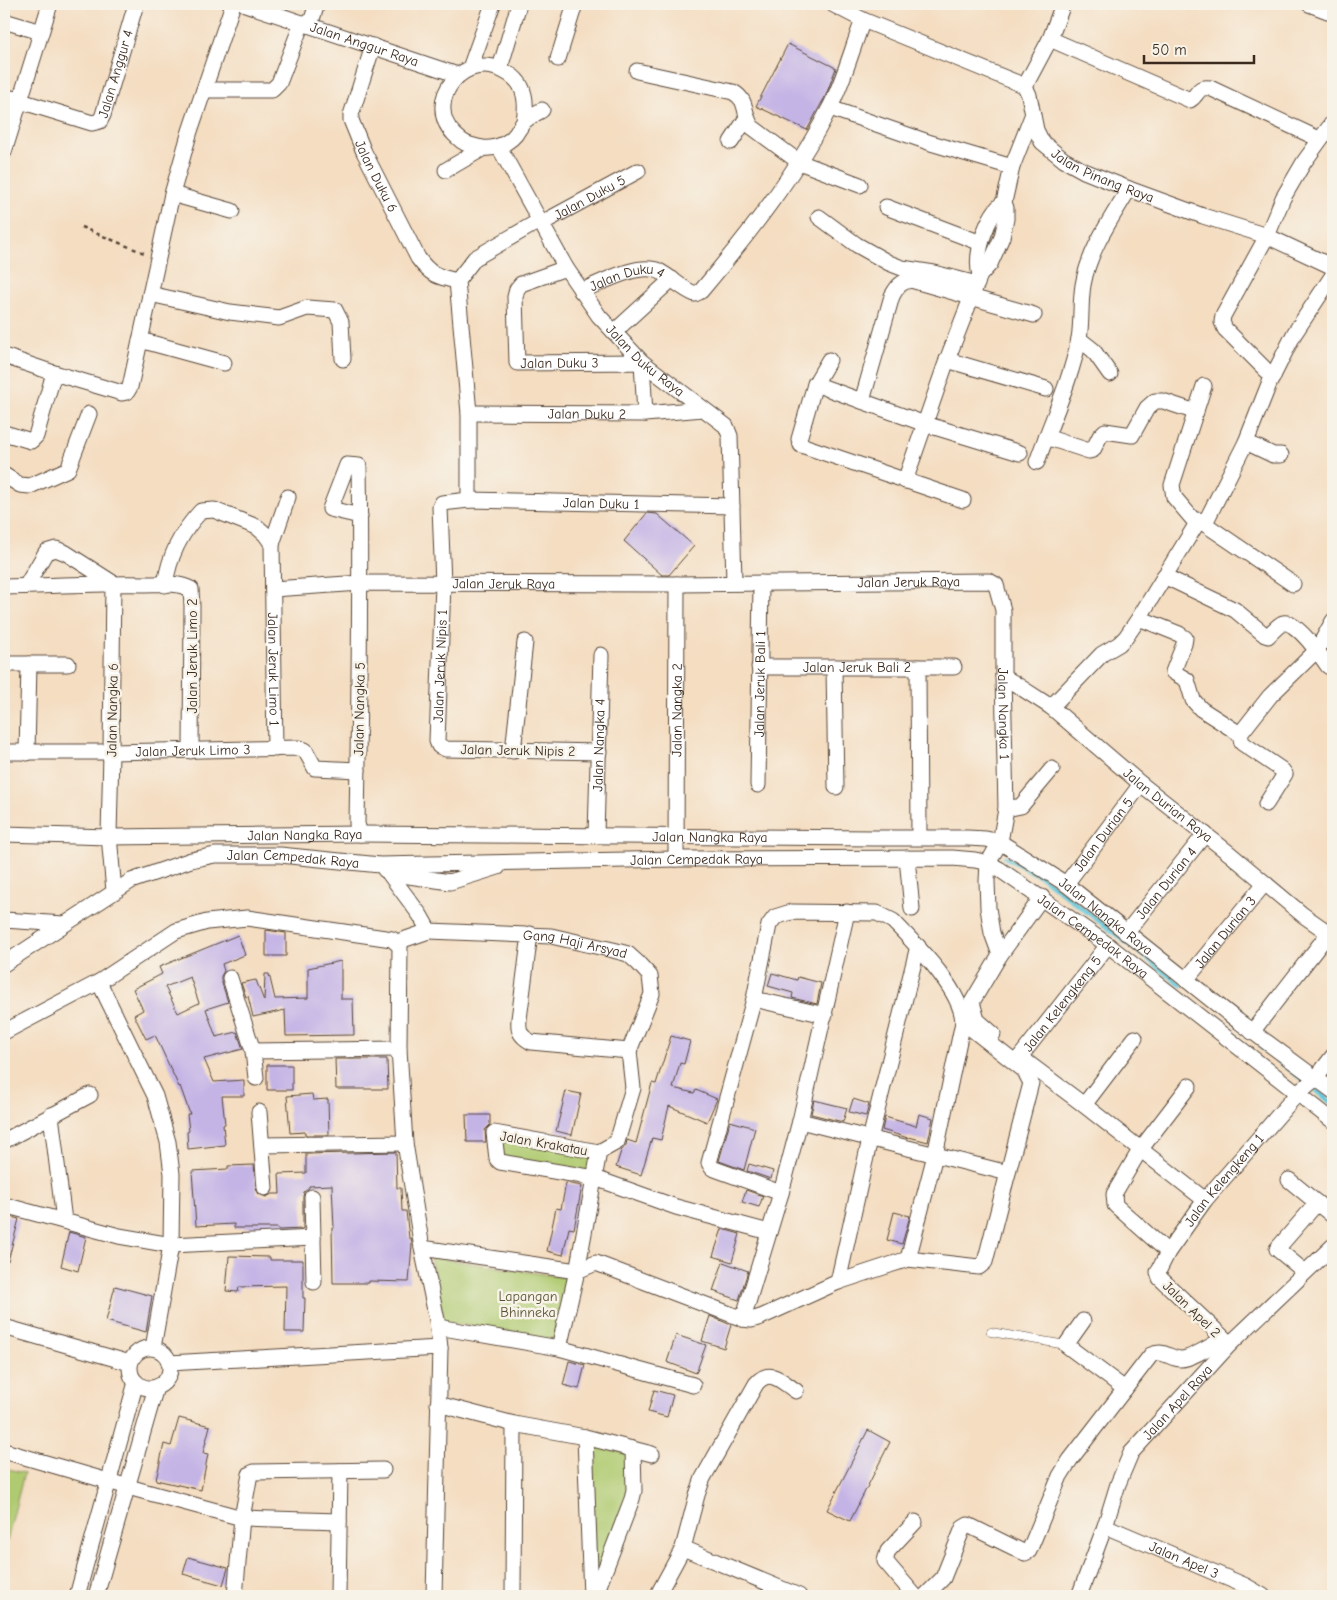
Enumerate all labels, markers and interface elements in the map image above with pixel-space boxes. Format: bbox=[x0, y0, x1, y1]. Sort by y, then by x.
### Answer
street label: Jalan Anggur Raya bbox=[308, 18, 421, 70]
street label: Jalan Anggur 4 bbox=[95, 28, 137, 120]
scale bar bbox=[1144, 32, 1254, 64]
text: 50 m bbox=[1152, 41, 1187, 59]
street label: Jalan Duku 6 bbox=[351, 138, 401, 215]
street label: Jalan Pinang Raya bbox=[1048, 145, 1156, 206]
street label: Jalan Duku 5 bbox=[551, 171, 628, 224]
street label: Jalan Duku 4 bbox=[587, 261, 668, 295]
street label: Jalan Duku Raya bbox=[602, 321, 688, 400]
street label: Jalan Duku 3 bbox=[520, 354, 599, 372]
street label: Jalan Duku 2 bbox=[548, 405, 626, 423]
street label: Jalan Duku 1 bbox=[563, 494, 640, 513]
street label: Jalan Jeruk Raya bbox=[857, 573, 960, 591]
street label: Jalan Jeruk Raya bbox=[452, 575, 555, 593]
street label: Jalan Jeruk Limo 2 bbox=[184, 598, 201, 714]
street label: Jalan Jeruk Nipis 1 bbox=[430, 609, 451, 723]
street label: Jalan Jeruk Limo 1 bbox=[264, 612, 283, 726]
street label: Jalan Jeruk Bali 1 bbox=[751, 631, 769, 737]
street label: Jalan Jeruk Bali 2 bbox=[803, 659, 911, 676]
street label: Jalan Nangka 5 bbox=[350, 662, 369, 756]
street label: Jalan Nangka 6 bbox=[103, 663, 122, 757]
street label: Jalan Nangka 2 bbox=[668, 663, 686, 757]
street label: Jalan Nangka 1 bbox=[994, 668, 1013, 760]
street label: Jalan Nangka 4 bbox=[589, 698, 609, 792]
street label: Jalan Jeruk Limo 3 bbox=[135, 741, 251, 760]
street label: Jalan Jeruk Nipis 2 bbox=[460, 741, 575, 760]
street label: Jalan Durian Raya bbox=[1120, 765, 1216, 846]
street label: Jalan Durian 5 bbox=[1070, 794, 1137, 875]
street label: Jalan Nangka Raya bbox=[247, 826, 363, 844]
street label: Jalan Nangka Raya bbox=[652, 828, 768, 846]
street label: Jalan Durian 4 bbox=[1132, 844, 1200, 923]
street label: Jalan Cempedak Raya bbox=[227, 847, 360, 872]
street label: Jalan Cempedak Raya bbox=[630, 851, 763, 869]
street label: Jalan Nangka Raya bbox=[1056, 874, 1156, 959]
street label: Jalan Cempedak Raya bbox=[1034, 891, 1152, 982]
street label: Jalan Durian 3 bbox=[1191, 893, 1260, 972]
street label: Gang Haji Arsyad bbox=[523, 927, 629, 962]
street label: Jalan Kelengkeng 5 bbox=[1019, 952, 1105, 1055]
street label: Jalan Krakatau bbox=[499, 1127, 589, 1160]
street label: Jalan Kelengkeng 1 bbox=[1181, 1131, 1268, 1230]
street label: Jalan Apel 2 bbox=[1159, 1278, 1224, 1341]
park label: Lapangan Bhinneka bbox=[499, 1288, 557, 1321]
street label: Jalan Apel Raya bbox=[1139, 1361, 1216, 1443]
street label: Jalan Apel 3 bbox=[1147, 1538, 1221, 1582]

